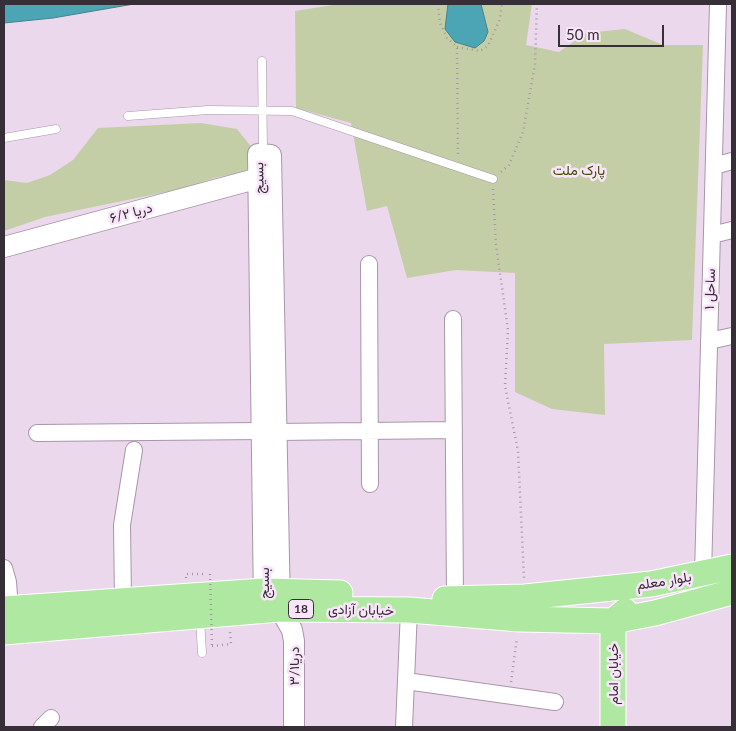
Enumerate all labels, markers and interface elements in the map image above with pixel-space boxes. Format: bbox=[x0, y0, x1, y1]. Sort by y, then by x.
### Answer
scale bar bbox=[561, 15, 667, 47]
text: 50 m bbox=[566, 25, 600, 43]
street label: بسیج bbox=[250, 162, 268, 194]
park label: پارک ملت bbox=[553, 162, 605, 178]
street label: دریا ۶/۲ bbox=[108, 199, 154, 227]
street label: ساحل ۱ bbox=[701, 268, 719, 310]
street label: بسیج bbox=[256, 567, 272, 599]
street label: بلوار معلم bbox=[635, 568, 693, 594]
road number: 18 bbox=[288, 600, 314, 618]
street label: خیابان آزادی bbox=[328, 601, 394, 619]
street label: خیابان امام bbox=[605, 643, 621, 705]
street label: دریا۳/۱ bbox=[286, 646, 302, 686]

